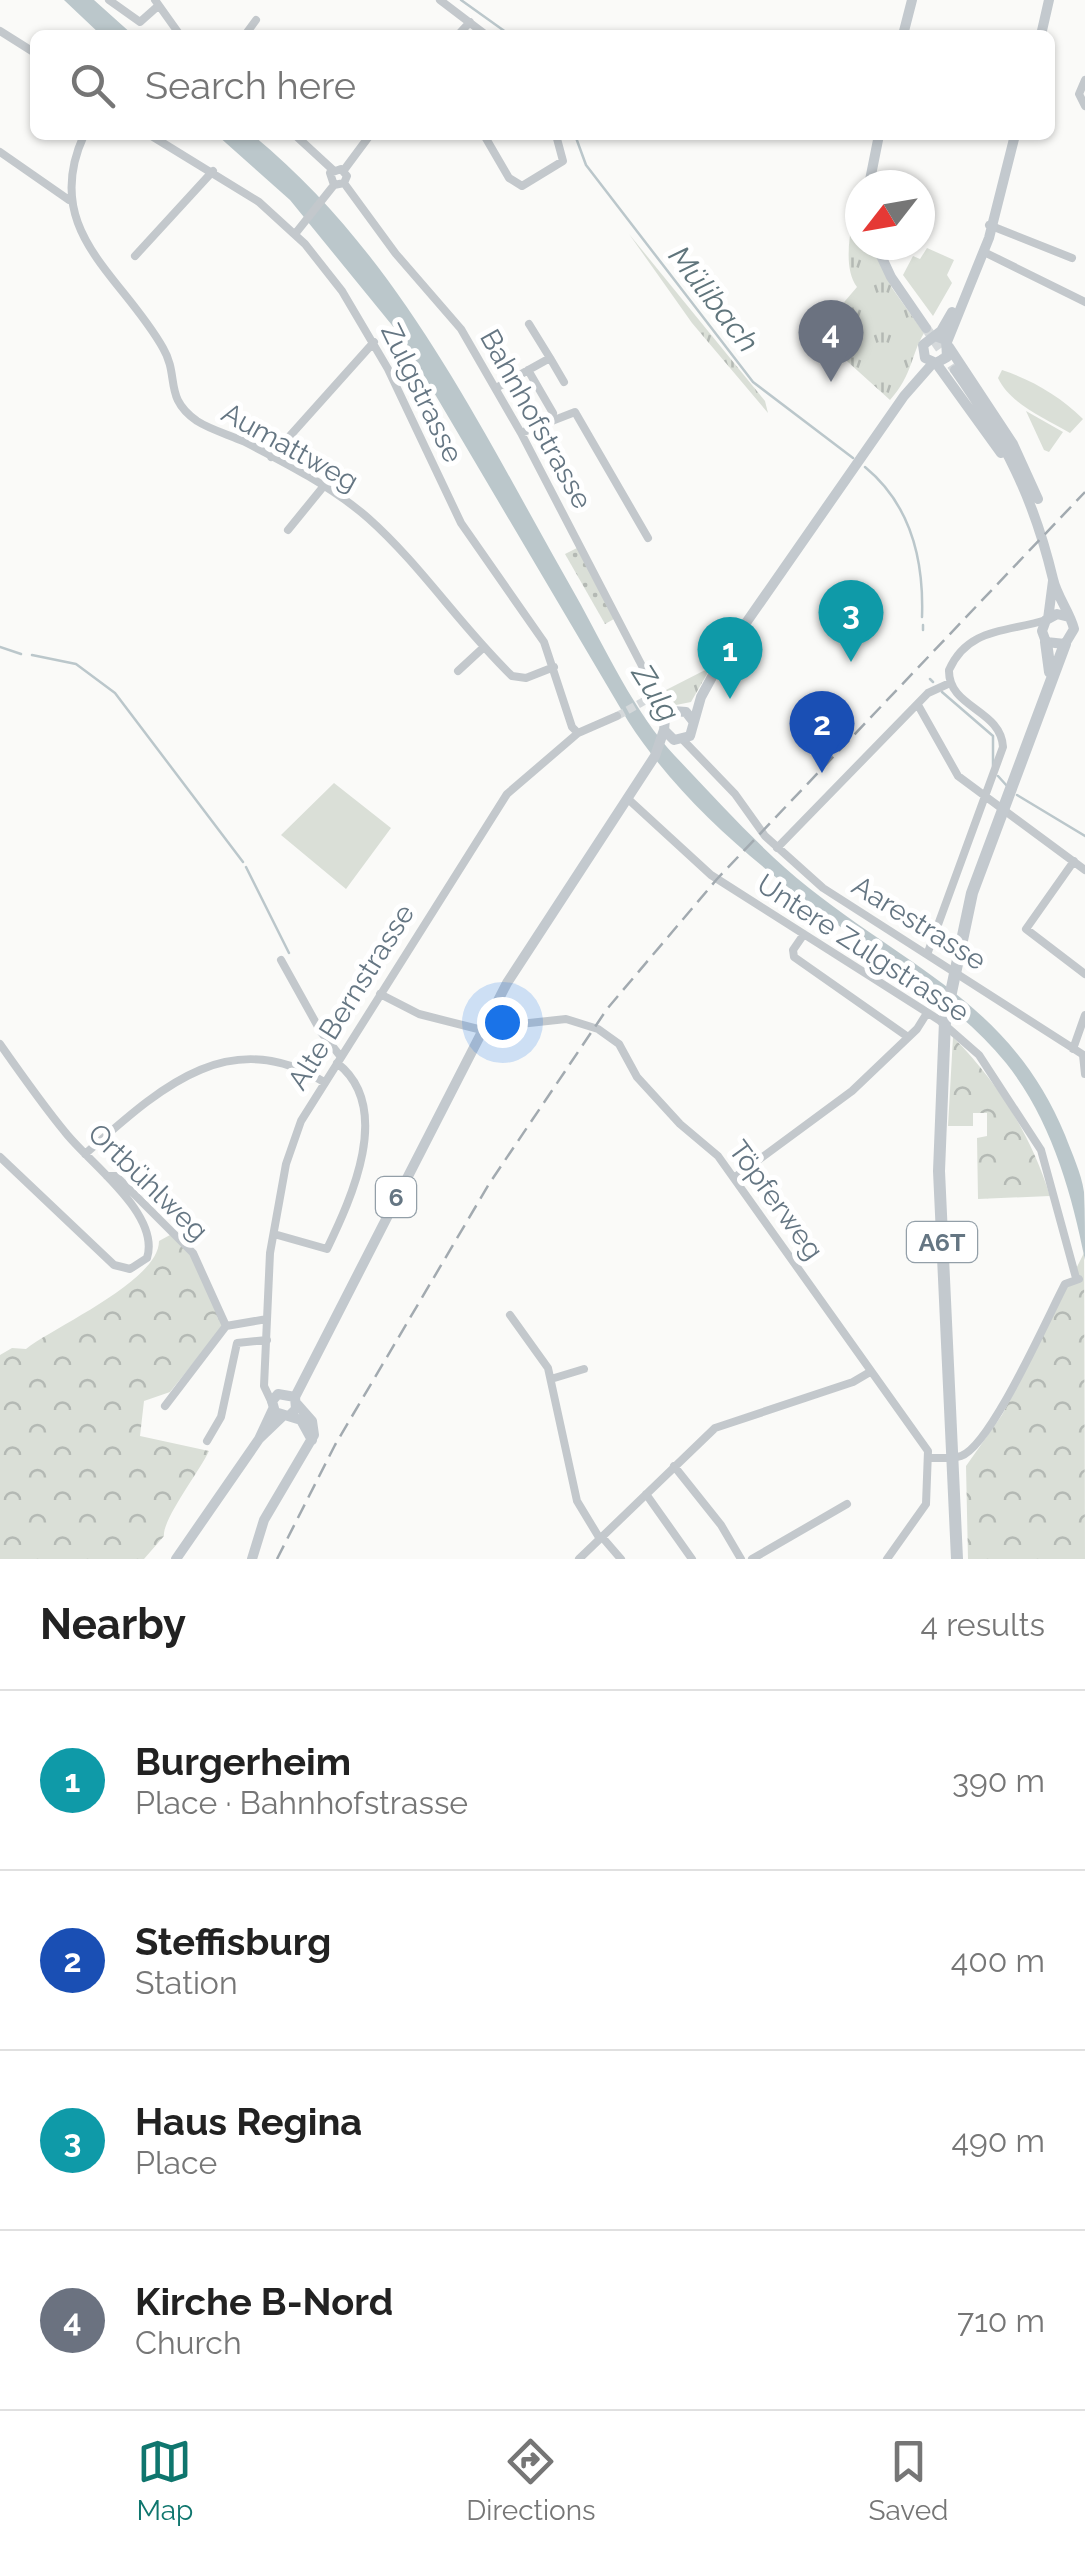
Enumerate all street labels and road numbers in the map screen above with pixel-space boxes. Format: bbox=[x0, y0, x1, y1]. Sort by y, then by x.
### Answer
street label: Zulgstrasse bbox=[374, 318, 470, 468]
street label: Bahnhofstrasse bbox=[473, 324, 599, 514]
street label: Aumattweg bbox=[216, 396, 364, 498]
street label: Untere Zulgstrasse bbox=[751, 867, 975, 1029]
street label: Aarestrasse bbox=[846, 869, 992, 977]
street label: Alte Bernstrasse bbox=[281, 898, 421, 1096]
street label: Ortbühlweg bbox=[81, 1117, 215, 1247]
street label: Töpferweg bbox=[722, 1134, 830, 1266]
road number: 6 bbox=[376, 1177, 416, 1217]
road number: A6T bbox=[907, 1222, 977, 1262]

